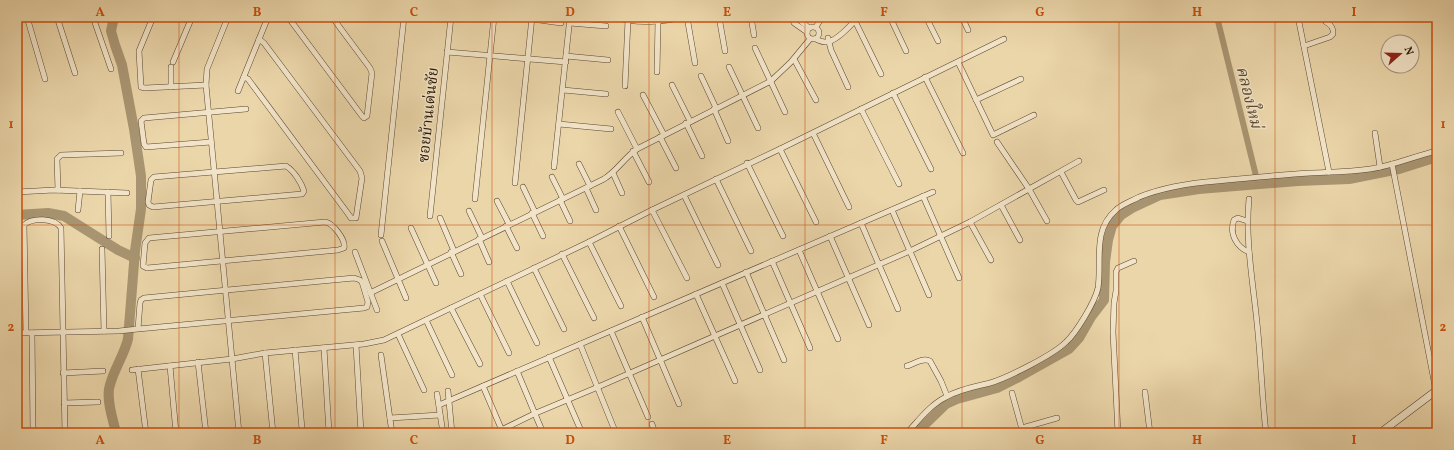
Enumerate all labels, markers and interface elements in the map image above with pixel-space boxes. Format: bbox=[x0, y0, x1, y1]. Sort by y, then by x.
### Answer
text: A bbox=[95, 4, 105, 22]
text: B bbox=[253, 4, 262, 22]
text: C bbox=[410, 4, 418, 22]
text: D bbox=[565, 4, 575, 22]
text: E bbox=[723, 4, 731, 22]
text: F bbox=[880, 4, 888, 22]
text: G bbox=[1035, 4, 1045, 22]
text: H bbox=[1192, 4, 1202, 22]
text: I bbox=[1352, 4, 1357, 22]
north arrow bbox=[1380, 34, 1420, 74]
text: N bbox=[1400, 45, 1416, 57]
water label: คลองใหม่ bbox=[1230, 64, 1269, 133]
street label: ซอยบ้านเด่นชัย bbox=[414, 66, 445, 164]
text: 1 bbox=[8, 116, 14, 134]
text: 1 bbox=[1440, 116, 1446, 134]
text: 2 bbox=[8, 319, 15, 337]
text: 2 bbox=[1440, 319, 1447, 337]
text: A bbox=[95, 432, 105, 450]
text: B bbox=[253, 432, 262, 450]
text: C bbox=[410, 432, 418, 450]
text: D bbox=[565, 432, 575, 450]
text: E bbox=[723, 432, 731, 450]
text: F bbox=[880, 432, 888, 450]
text: G bbox=[1035, 432, 1045, 450]
text: H bbox=[1192, 432, 1202, 450]
text: I bbox=[1352, 432, 1357, 450]

